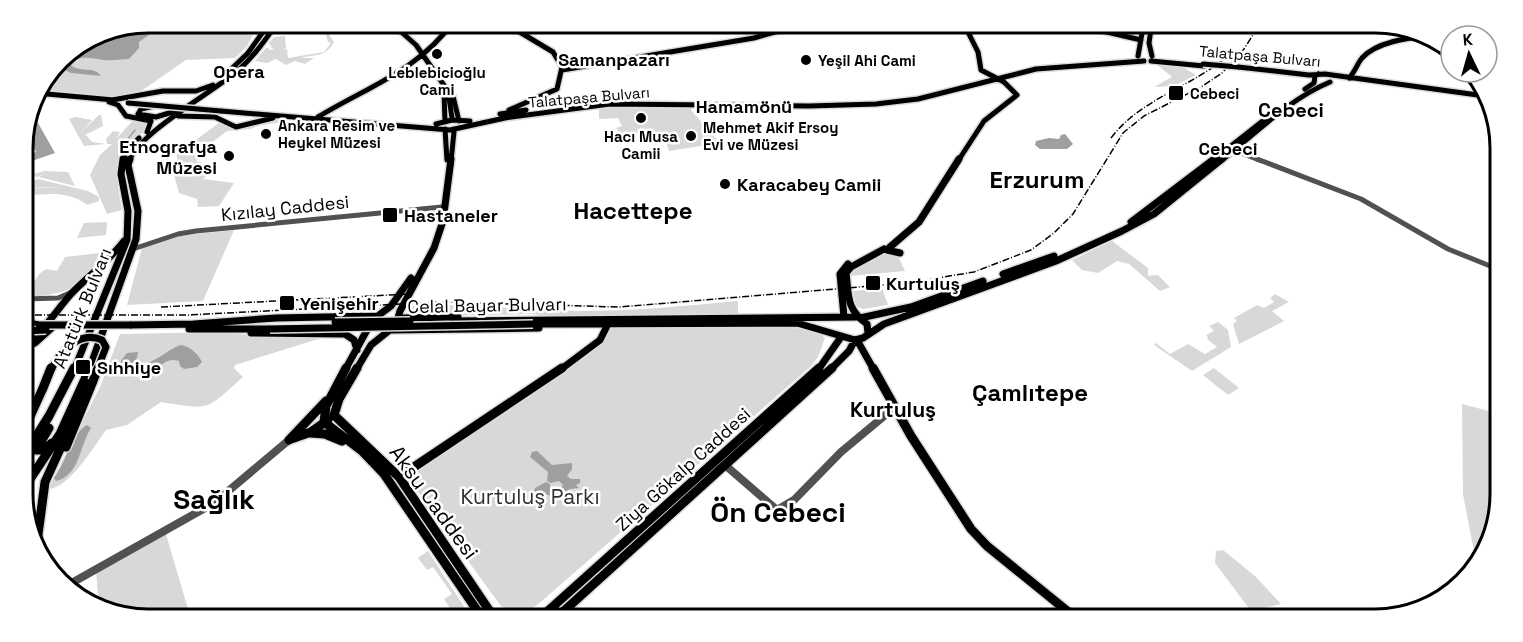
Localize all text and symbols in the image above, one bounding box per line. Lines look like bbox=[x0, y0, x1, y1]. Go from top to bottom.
north arrow bbox=[1439, 24, 1499, 84]
text: K bbox=[1462, 29, 1474, 50]
street label: Talatpaşa Bulvarı bbox=[1198, 41, 1322, 71]
marker: Leblebicioğlu Cami bbox=[430, 47, 444, 61]
district label: Samanpazarı bbox=[558, 48, 670, 71]
place label: Yeşil Ahi Cami bbox=[818, 51, 916, 70]
marker: Yeşil Ahi Cami bbox=[799, 53, 813, 67]
district label: Opera bbox=[213, 60, 265, 83]
place label: Leblebicioğlu Cami bbox=[388, 63, 486, 99]
street label: Talatpaşa Bulvarı bbox=[527, 82, 651, 112]
marker: Cebeci bbox=[1167, 84, 1185, 102]
place label: Cebeci bbox=[1190, 84, 1239, 103]
district label: Hamamönü bbox=[696, 95, 792, 118]
district label: Cebeci bbox=[1258, 97, 1324, 123]
marker: Hacı Musa Camii bbox=[634, 111, 648, 125]
place label: Ankara Resim ve Heykel Müzesi bbox=[278, 116, 396, 152]
place label: Mehmet Akif Ersoy Evi ve Müzesi bbox=[703, 118, 838, 154]
marker: Ankara Resim ve Heykel Müzesi bbox=[259, 127, 273, 141]
place label: Hacı Musa Camii bbox=[604, 127, 678, 163]
marker: Mehmet Akif Ersoy Evi ve Müzesi bbox=[684, 129, 698, 143]
place label: Etnografya Müzesi bbox=[119, 135, 218, 179]
district label: Cebeci bbox=[1198, 137, 1258, 160]
marker: Etnografya Müzesi bbox=[222, 149, 236, 163]
district label: Erzurum bbox=[990, 164, 1084, 195]
place label: Karacabey Camii bbox=[737, 173, 881, 196]
marker: Karacabey Camii bbox=[718, 177, 732, 191]
street label: Kızılay Caddesi bbox=[220, 190, 350, 226]
district label: Hacettepe bbox=[573, 195, 693, 226]
place label: Hastaneler bbox=[404, 204, 498, 227]
marker: Hastaneler bbox=[381, 206, 399, 224]
street label: Atatürk Bulvarı bbox=[47, 244, 117, 372]
place label: Kurtuluş bbox=[886, 272, 960, 295]
marker: Kurtuluş bbox=[864, 274, 882, 292]
place label: Yenişehir bbox=[300, 292, 379, 315]
street label: Celal Bayar Bulvarı bbox=[407, 292, 567, 318]
marker: Yenişehir bbox=[278, 294, 296, 312]
place label: Sıhhiye bbox=[97, 356, 161, 379]
marker: Sıhhiye bbox=[74, 358, 92, 376]
district label: Çamlıtepe bbox=[972, 377, 1088, 408]
district label: Kurtuluş bbox=[850, 396, 936, 423]
street label: Ziya Gökalp Caddesi bbox=[611, 402, 755, 536]
street label: Aksu Caddesi bbox=[384, 440, 484, 564]
district label: Sağlık bbox=[173, 481, 255, 517]
park label: Kurtuluş Parkı bbox=[460, 483, 600, 510]
district label: Ön Cebeci bbox=[710, 494, 846, 530]

